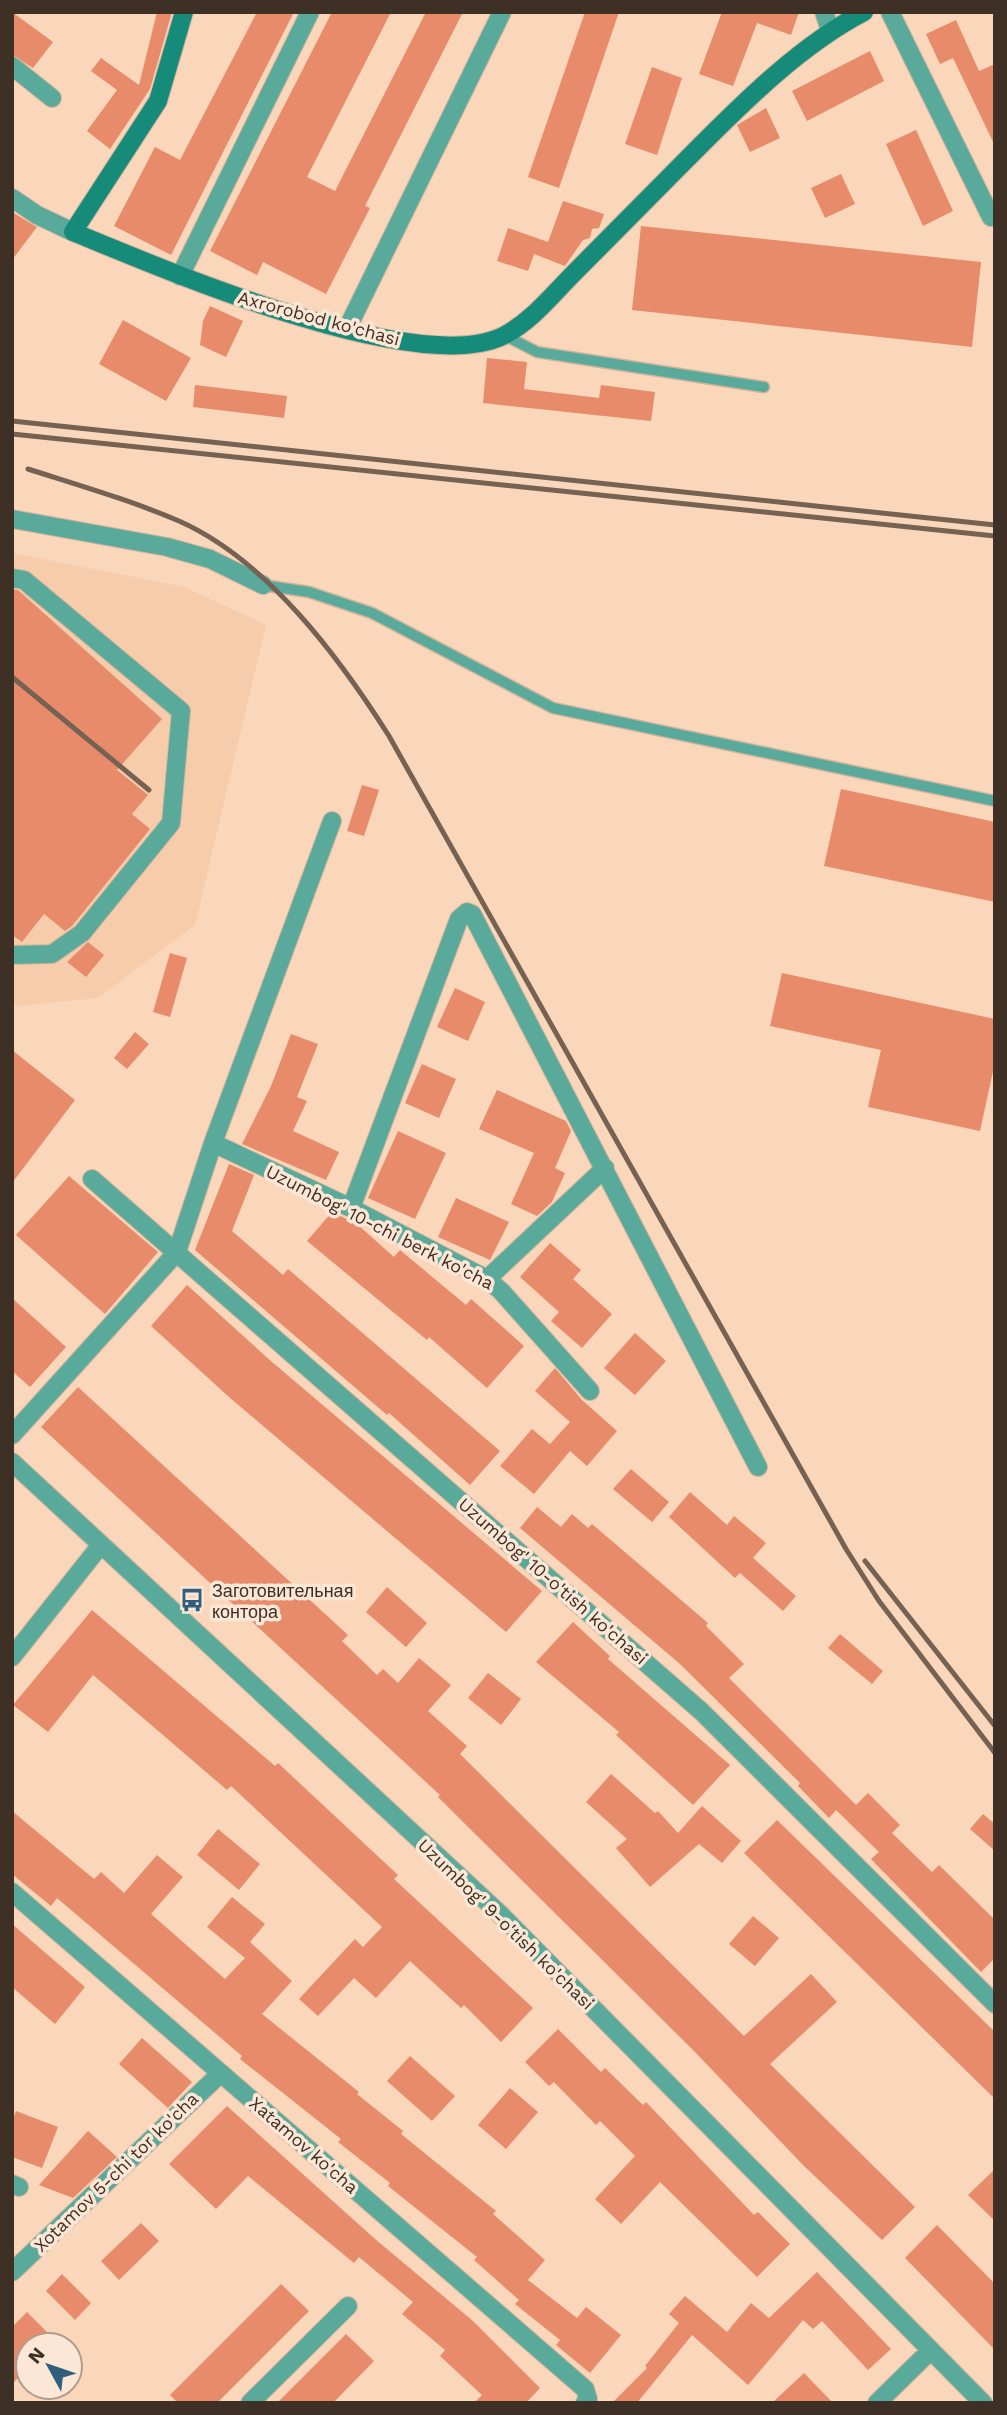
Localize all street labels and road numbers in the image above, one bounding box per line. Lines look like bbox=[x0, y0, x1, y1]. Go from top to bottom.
street label: Axrorobod ko'chasi bbox=[236, 286, 402, 350]
street label: Uzumbog' 10-chi berk ko'cha bbox=[263, 1160, 497, 1294]
street label: Uzumbog' 10-o'tish ko'chasi bbox=[454, 1493, 652, 1669]
street label: Uzumbog' 9-o'tish ko'chasi bbox=[414, 1834, 598, 2014]
street label: Xotamov 5-chi tor ko'cha bbox=[30, 2088, 202, 2256]
street label: Xatamov ko'cha bbox=[245, 2092, 363, 2198]

